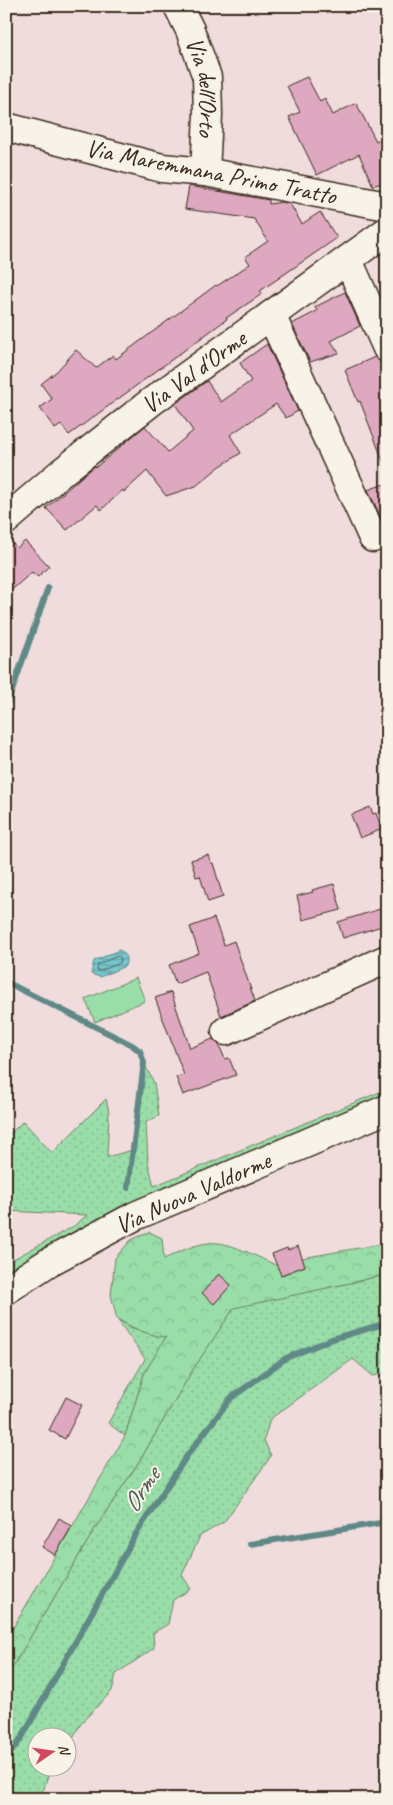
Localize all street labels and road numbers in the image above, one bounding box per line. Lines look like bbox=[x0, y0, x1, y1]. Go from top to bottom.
street label: Via dell'Orto bbox=[178, 33, 224, 139]
street label: Via Maremmana Primo Tratto bbox=[83, 132, 340, 212]
street label: Via Val d'Orme bbox=[135, 322, 254, 421]
street label: Via Nuova Valdorme bbox=[110, 1144, 277, 1242]

